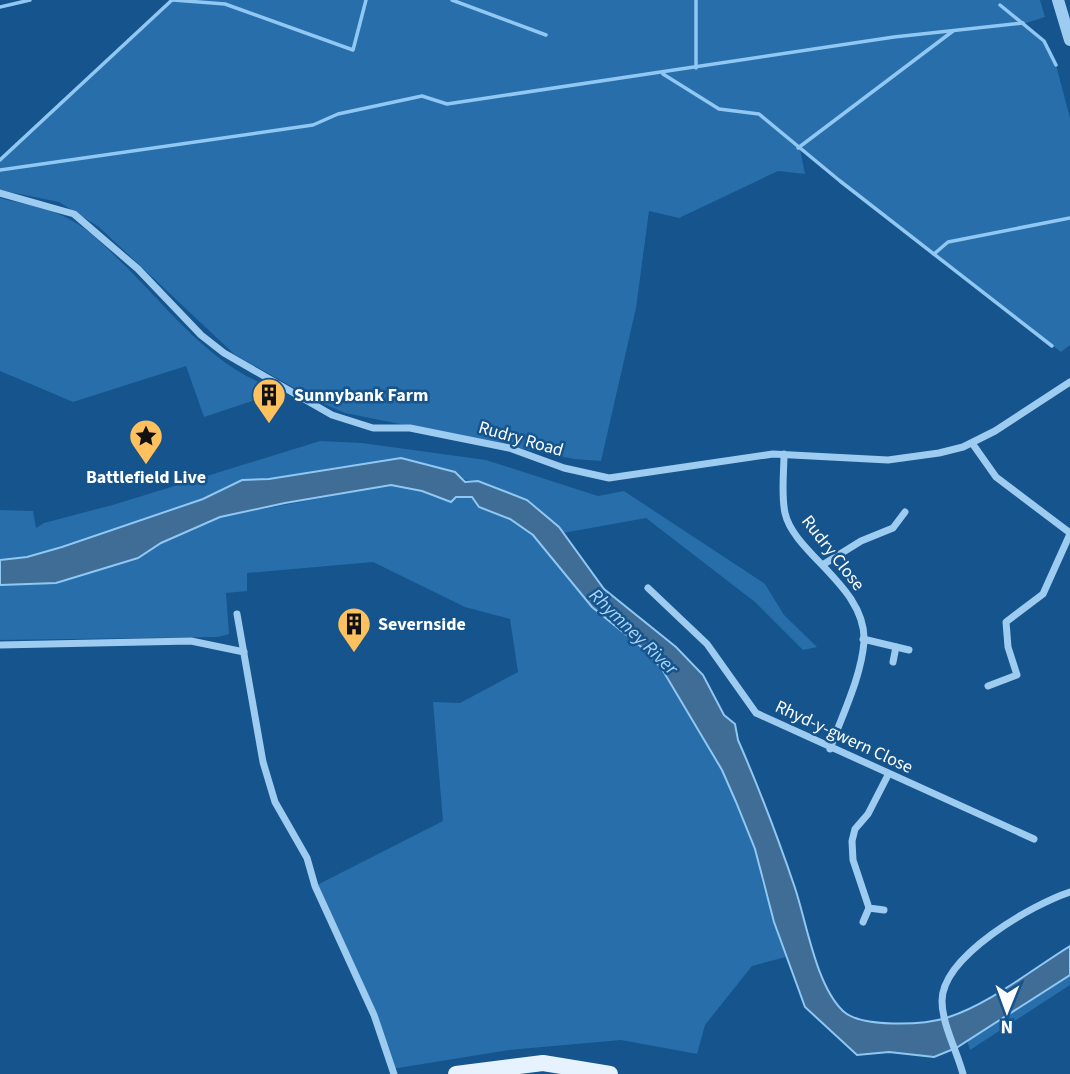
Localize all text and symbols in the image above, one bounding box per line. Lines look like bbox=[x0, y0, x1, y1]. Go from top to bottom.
building icon: Sunnybank Farm bbox=[250, 376, 288, 425]
place label: Sunnybank Farm bbox=[294, 383, 428, 408]
street label: Rudry Road bbox=[476, 415, 566, 463]
place icon: Battlefield Live bbox=[127, 417, 165, 466]
place label: Battlefield Live bbox=[86, 465, 206, 490]
street label: Rudry Close bbox=[796, 510, 871, 596]
water label: Rhymney River bbox=[582, 583, 685, 682]
building icon: Severnside bbox=[335, 605, 373, 654]
place label: Severnside bbox=[378, 612, 466, 637]
street label: Rhyd-y-gwern Close bbox=[771, 694, 917, 780]
north arrow bbox=[972, 976, 1042, 1046]
text: N bbox=[1000, 1013, 1013, 1040]

